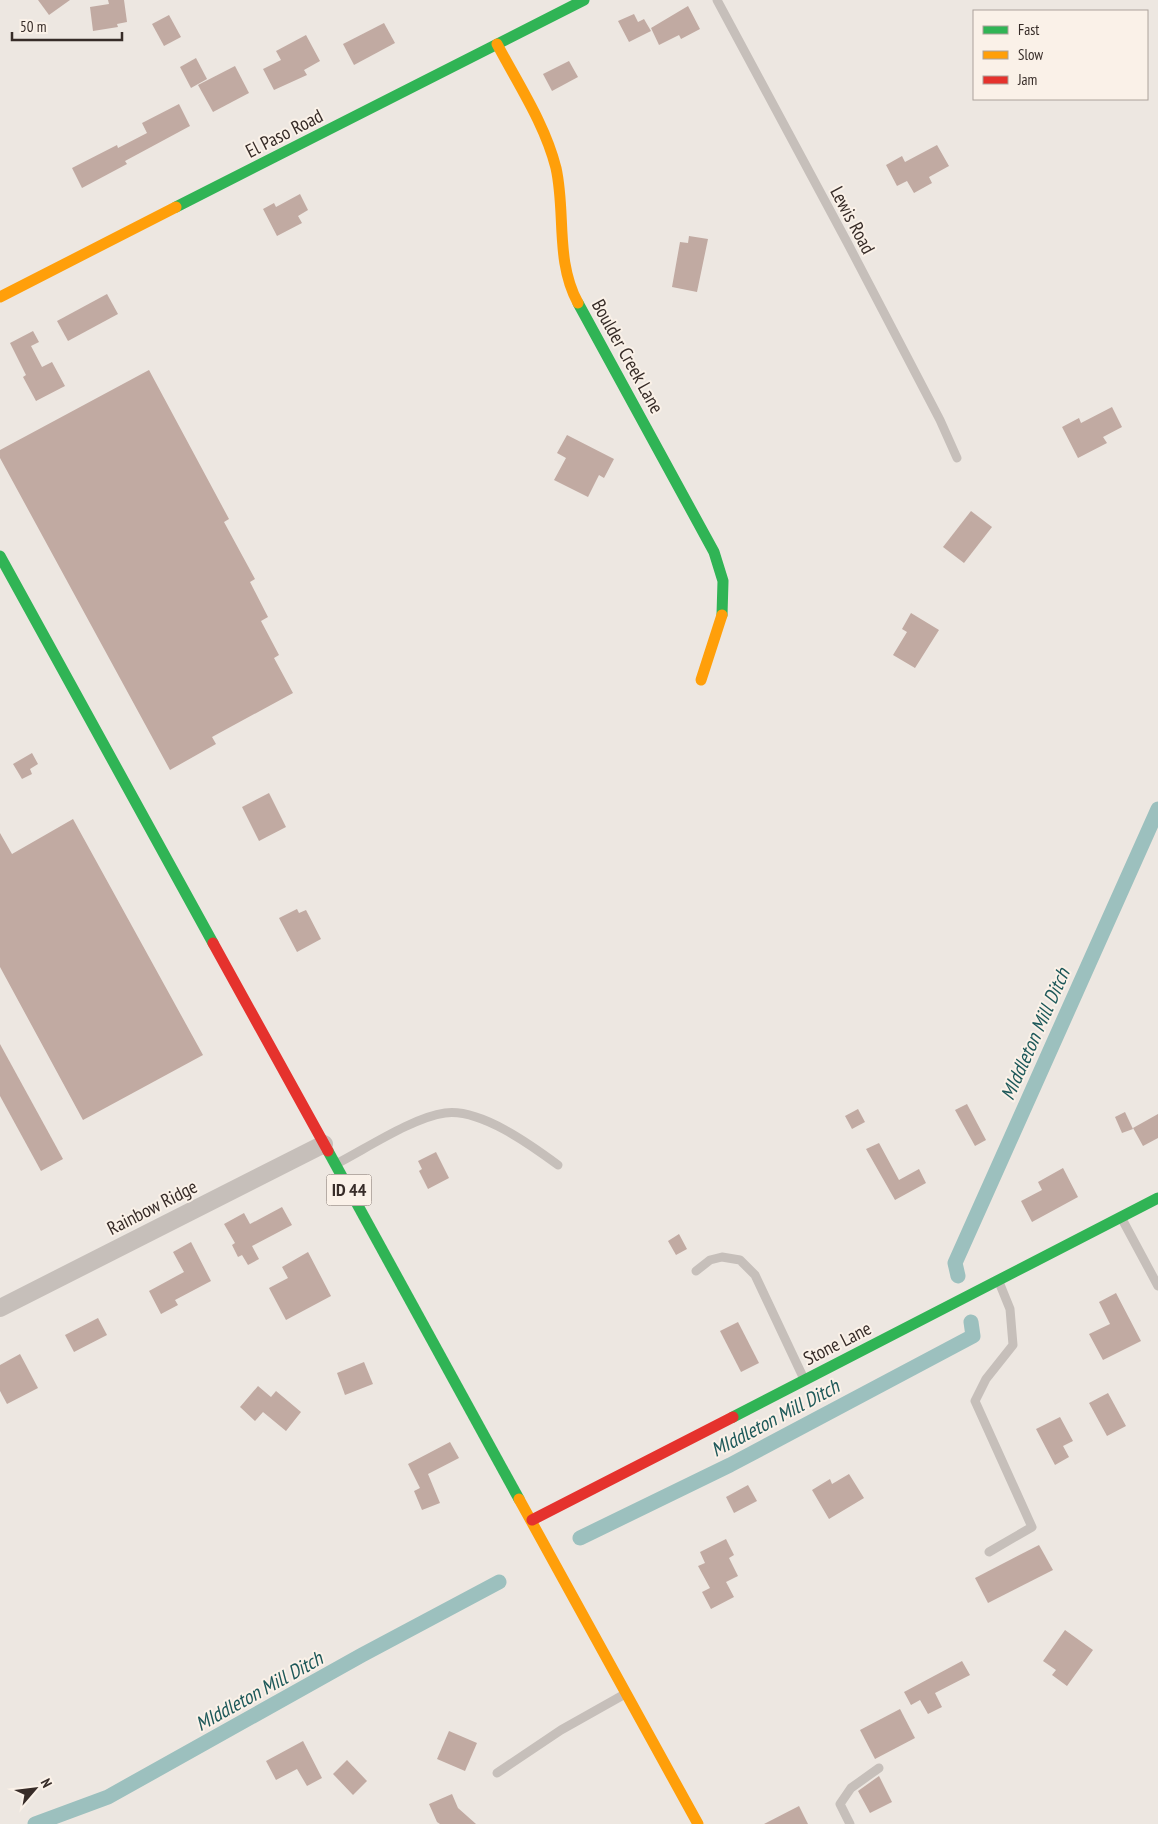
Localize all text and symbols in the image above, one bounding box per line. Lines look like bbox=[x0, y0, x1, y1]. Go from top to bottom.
scale bar bbox=[12, 10, 122, 42]
legend bbox=[973, 10, 1148, 100]
text: 50 m bbox=[20, 17, 46, 36]
text: Fast bbox=[1018, 20, 1039, 39]
text: Slow bbox=[1018, 45, 1043, 64]
text: Jam bbox=[1017, 70, 1037, 89]
street label: El Paso Road bbox=[241, 103, 327, 163]
street label: Lewis Road bbox=[825, 182, 881, 258]
street label: Boulder Creek Lane bbox=[587, 295, 669, 417]
water label: MIddleton Mill Ditch bbox=[994, 963, 1076, 1104]
street label: Rainbow Ridge bbox=[103, 1174, 201, 1240]
road number: ID 44 bbox=[326, 1174, 372, 1206]
street label: Stone Lane bbox=[799, 1316, 875, 1370]
water label: MIddleton Mill Ditch bbox=[706, 1373, 845, 1463]
water label: MIddleton Mill Ditch bbox=[191, 1645, 328, 1737]
north arrow bbox=[10, 1764, 60, 1814]
text: N bbox=[37, 1775, 56, 1790]

